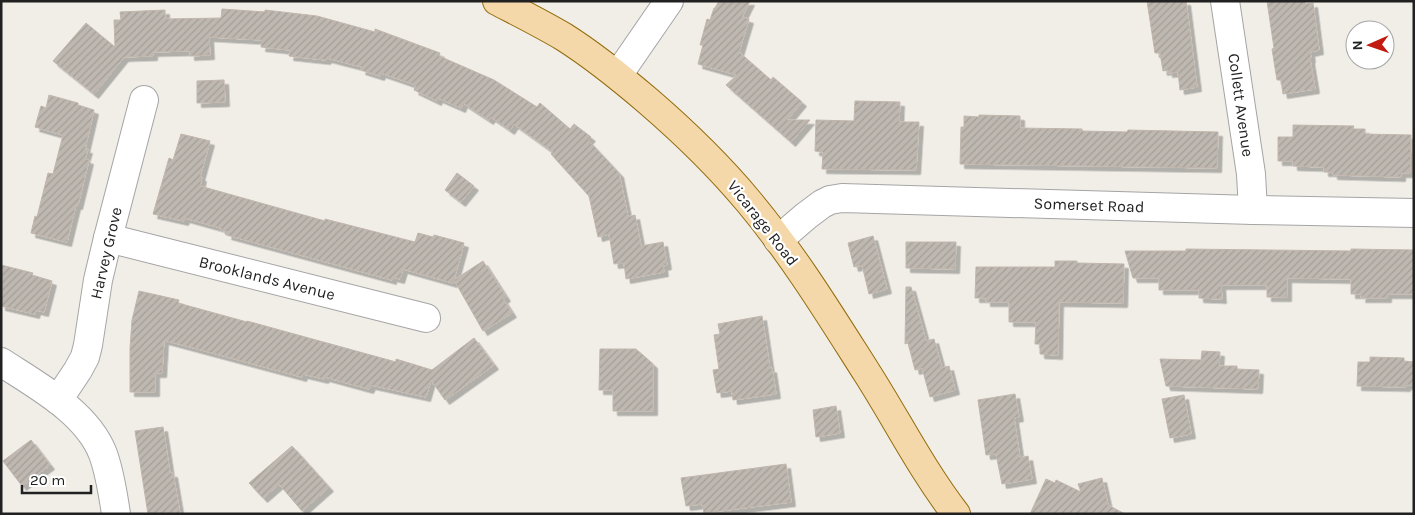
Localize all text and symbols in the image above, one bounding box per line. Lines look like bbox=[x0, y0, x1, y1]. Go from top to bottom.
north arrow bbox=[1345, 20, 1395, 70]
text: N bbox=[1349, 40, 1366, 51]
street label: Collett Avenue bbox=[1224, 52, 1258, 158]
street label: Vicarage Road bbox=[724, 176, 802, 270]
street label: Somerset Road bbox=[1033, 194, 1145, 216]
street label: Harvey Grove bbox=[86, 205, 126, 301]
street label: Brooklands Avenue bbox=[197, 252, 337, 304]
scale bar bbox=[22, 462, 91, 494]
text: 20 m bbox=[30, 471, 65, 489]

